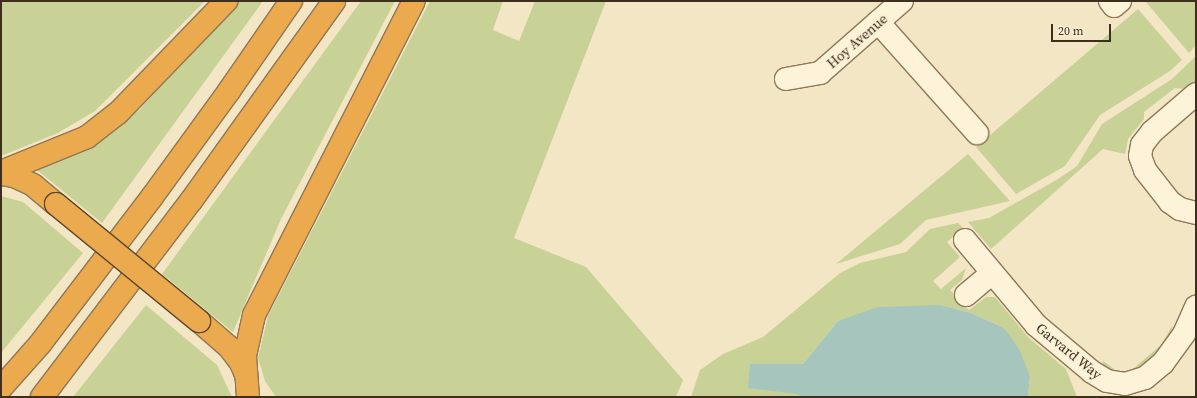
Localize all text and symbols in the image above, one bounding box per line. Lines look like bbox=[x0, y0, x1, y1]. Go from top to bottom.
street label: Hoy Avenue bbox=[823, 10, 891, 72]
scale bar bbox=[1053, 16, 1113, 42]
text: 20 m bbox=[1058, 23, 1084, 39]
street label: Garvard Way bbox=[1033, 319, 1105, 383]

